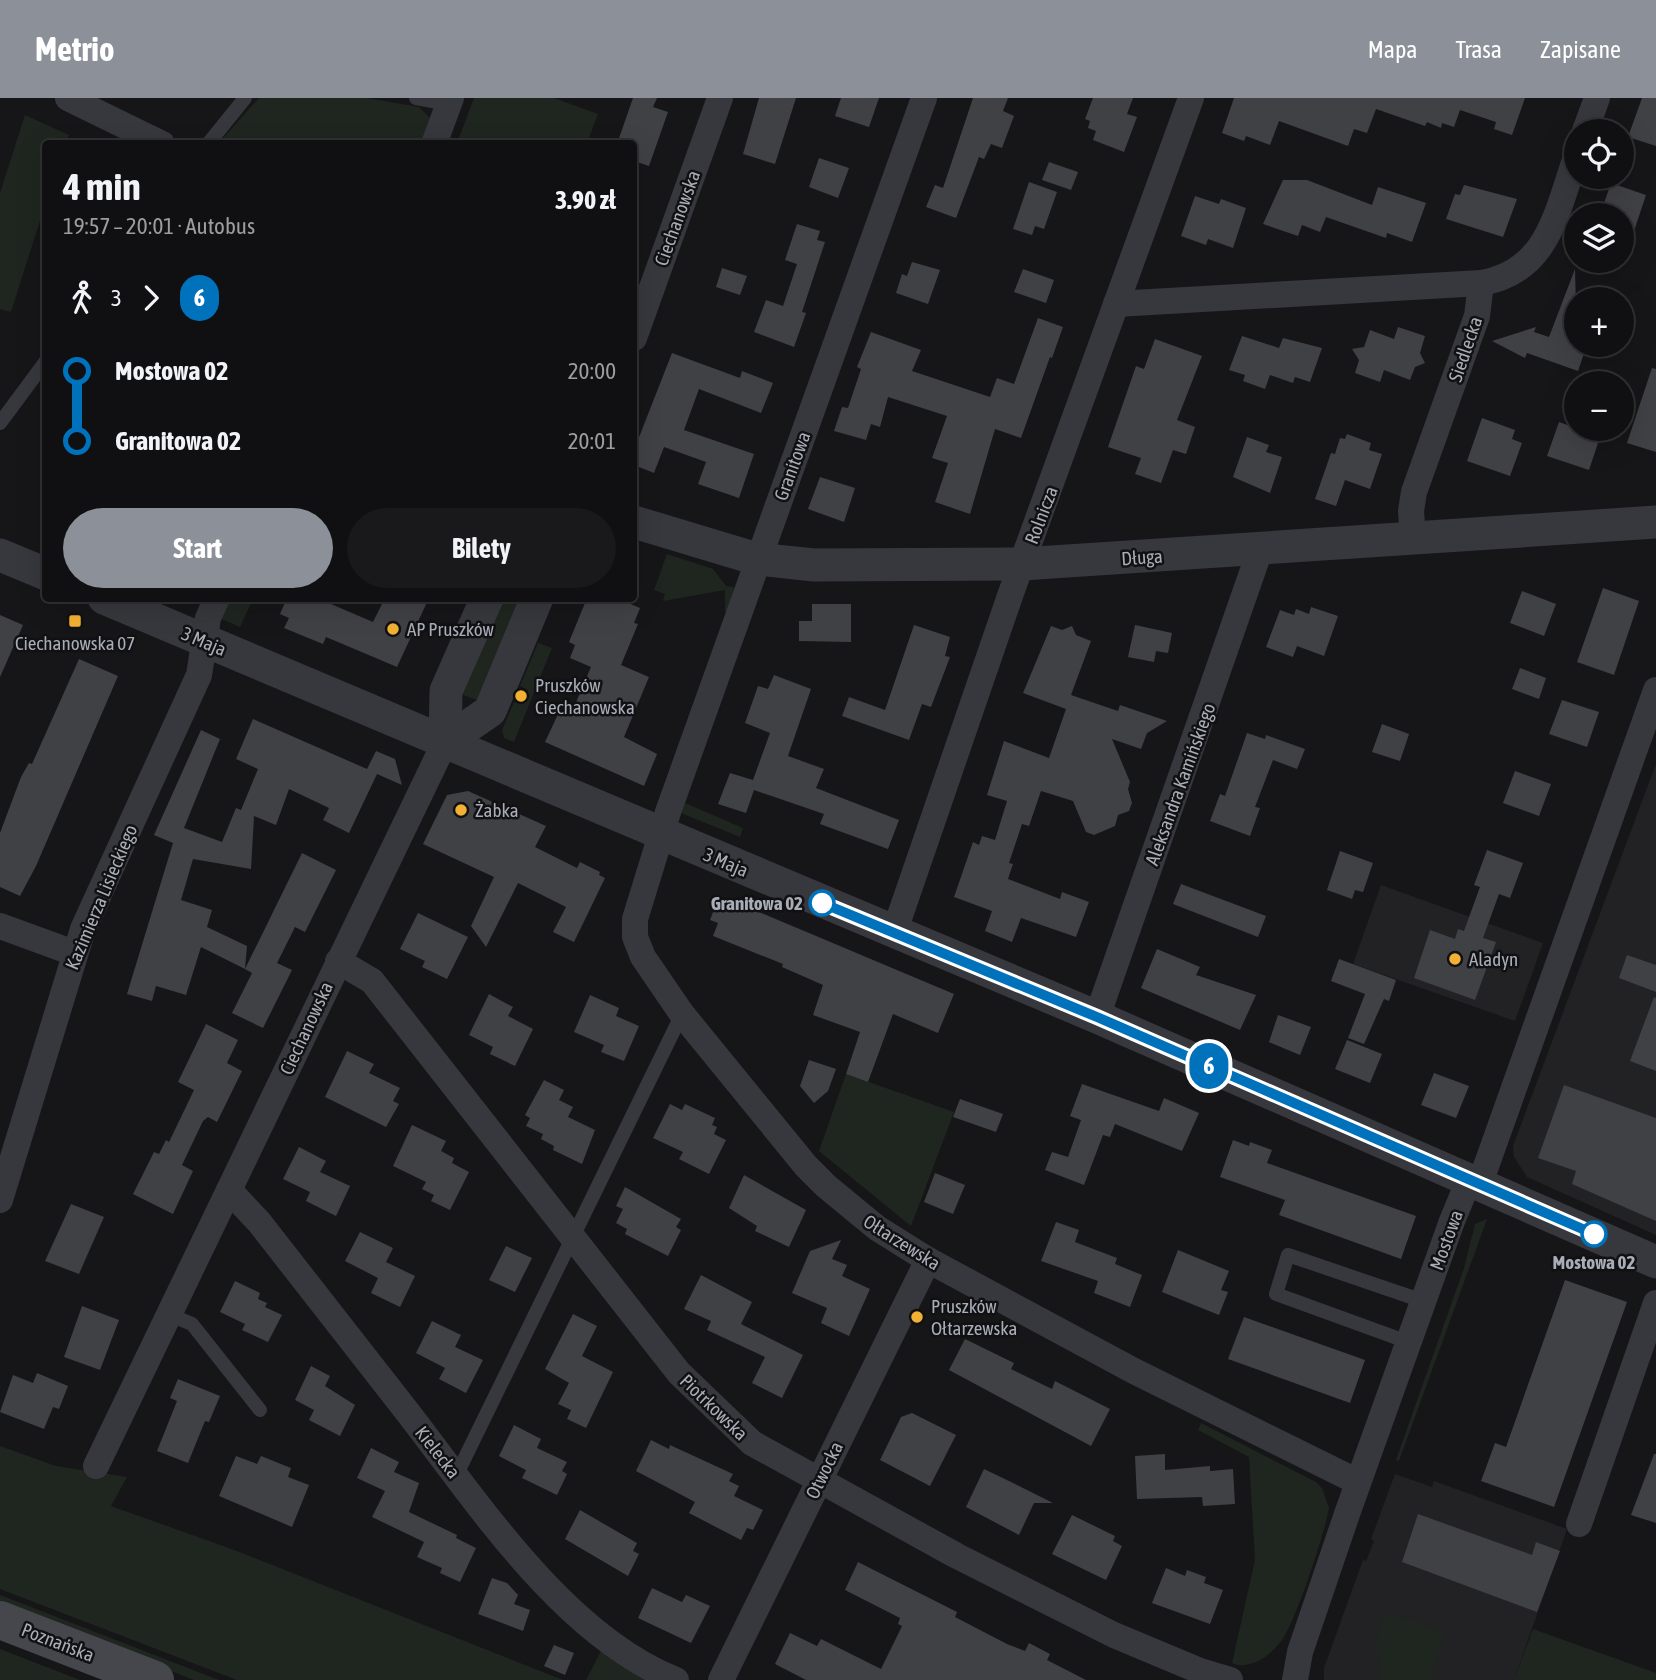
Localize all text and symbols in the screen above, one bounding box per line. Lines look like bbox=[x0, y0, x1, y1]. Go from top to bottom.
text: Metrio bbox=[35, 30, 114, 68]
text: Mapa bbox=[1368, 36, 1417, 63]
text: Trasa bbox=[1455, 36, 1502, 63]
text: Zapisane bbox=[1540, 36, 1621, 63]
map controls bbox=[1564, 119, 1634, 441]
button: locate bbox=[1564, 119, 1634, 189]
text: 4 min bbox=[63, 165, 141, 208]
street label: Ciechanowska bbox=[650, 167, 704, 269]
text: 3.90 zł bbox=[555, 185, 616, 215]
button: layers bbox=[1564, 203, 1634, 273]
text: 19:57 – 20:01 · Autobus bbox=[63, 213, 255, 239]
icon: walk bbox=[63, 279, 101, 317]
icon: forward bbox=[132, 279, 170, 317]
text: 6 bbox=[194, 284, 205, 311]
text: 3 bbox=[111, 285, 122, 311]
button: + bbox=[1564, 287, 1634, 357]
street label: Siedlecka bbox=[1444, 314, 1486, 384]
text: Mostowa 02 bbox=[115, 356, 228, 386]
text: 20:00 bbox=[568, 358, 616, 384]
button: − bbox=[1564, 371, 1634, 441]
text: Granitowa 02 bbox=[115, 426, 241, 456]
text: 20:01 bbox=[568, 428, 616, 454]
street label: Granitowa bbox=[769, 429, 815, 503]
street label: Rolnicza bbox=[1020, 483, 1062, 547]
button: Start bbox=[63, 508, 333, 588]
button: Bilety bbox=[347, 508, 616, 588]
street label: Długa bbox=[1121, 545, 1163, 569]
marker: Ciechanowska 07 bbox=[67, 613, 83, 629]
place label: AP Pruszków bbox=[407, 618, 495, 640]
marker: AP Pruszków bbox=[385, 621, 401, 637]
street label: 3 Maja bbox=[178, 622, 230, 660]
place label: Ciechanowska 07 bbox=[15, 632, 135, 654]
place label: Pruszków Ciechanowska bbox=[535, 674, 635, 718]
marker: Pruszków Ciechanowska bbox=[513, 688, 529, 704]
street label: Aleksandra Kamińskiego bbox=[1140, 700, 1220, 868]
place label: Żabka bbox=[475, 799, 519, 821]
marker: Żabka bbox=[453, 802, 469, 818]
street label: Kazimierza Lisieckiego bbox=[61, 821, 142, 973]
street label: 3 Maja bbox=[700, 843, 752, 881]
marker: Granitowa 02 bbox=[809, 890, 835, 916]
place label: Granitowa 02 bbox=[711, 892, 803, 914]
place label: Aladyn bbox=[1469, 948, 1518, 970]
marker: Aladyn bbox=[1447, 951, 1463, 967]
street label: Ciechanowska bbox=[275, 978, 337, 1078]
line badge: 6 bbox=[1186, 1043, 1232, 1089]
text: 6 bbox=[1203, 1052, 1215, 1079]
street label: Mostowa bbox=[1425, 1207, 1467, 1273]
street label: Ołtarzewska bbox=[860, 1210, 944, 1274]
marker: Mostowa 02 bbox=[1581, 1221, 1607, 1247]
place label: Mostowa 02 bbox=[1553, 1251, 1635, 1273]
place label: Pruszków Ołtarzewska bbox=[931, 1295, 1017, 1339]
marker: Pruszków Ołtarzewska bbox=[909, 1309, 925, 1325]
street label: Piotrkowska bbox=[676, 1369, 752, 1445]
street label: Kielecka bbox=[411, 1422, 465, 1482]
street label: Otwocka bbox=[801, 1438, 847, 1502]
street label: Poznańska bbox=[19, 1618, 97, 1666]

